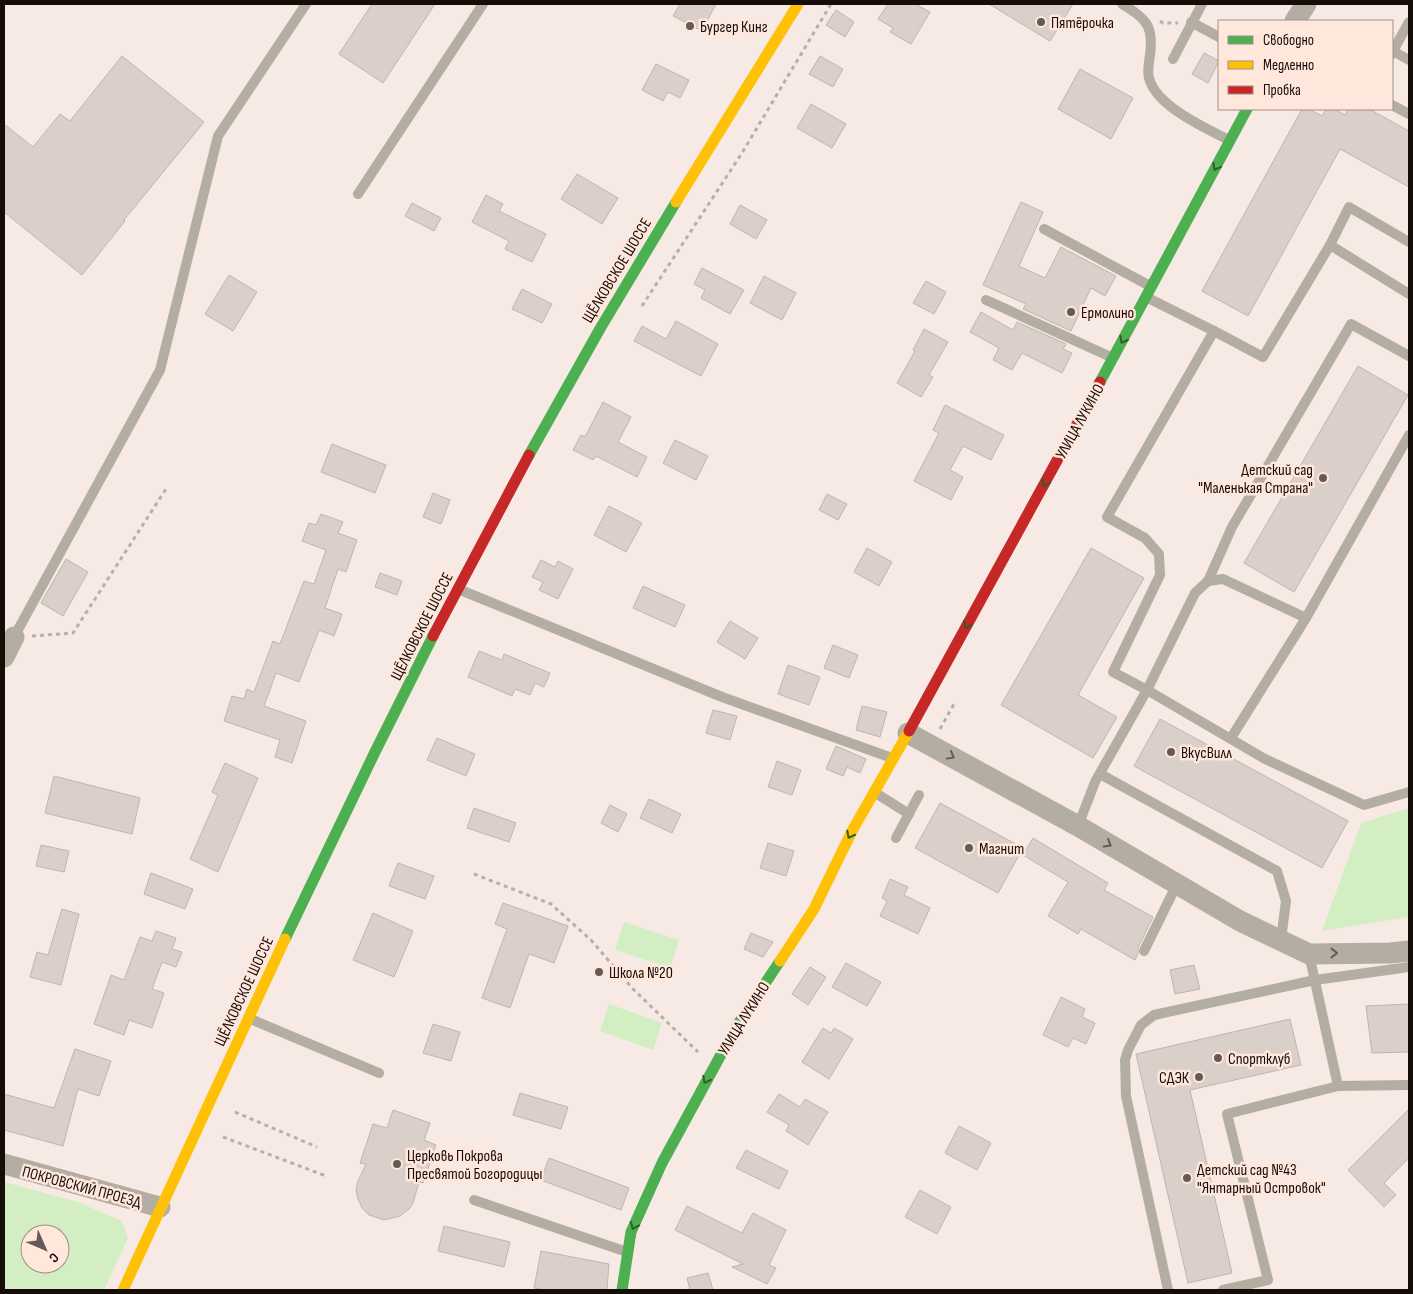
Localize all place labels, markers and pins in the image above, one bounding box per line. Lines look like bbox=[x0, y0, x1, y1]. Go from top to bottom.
place label: Пятёрочка bbox=[1051, 14, 1114, 33]
marker: Пятёрочка bbox=[1035, 16, 1047, 28]
place label: Бургер Кинг bbox=[700, 18, 768, 37]
marker: Бургер Кинг bbox=[684, 20, 696, 32]
place label: Ермолино bbox=[1081, 304, 1134, 323]
marker: Ермолино bbox=[1065, 306, 1077, 318]
place label: Детский сад "Маленькая Страна" bbox=[1198, 461, 1313, 498]
marker: Детский сад "Маленькая Страна" bbox=[1317, 472, 1329, 484]
place label: ВкусВилл bbox=[1181, 744, 1232, 763]
marker: ВкусВилл bbox=[1165, 746, 1177, 758]
place label: Магнит bbox=[979, 840, 1024, 859]
marker: Магнит bbox=[963, 842, 975, 854]
place label: Школа №20 bbox=[609, 964, 673, 983]
marker: Школа №20 bbox=[593, 966, 605, 978]
place label: Спортклуб bbox=[1228, 1050, 1291, 1069]
marker: Спортклуб bbox=[1212, 1052, 1224, 1064]
place label: СДЭК bbox=[1159, 1069, 1190, 1088]
marker: СДЭК bbox=[1193, 1071, 1205, 1083]
place label: Церковь Покрова Пресвятой Богородицы bbox=[407, 1147, 542, 1184]
marker: Церковь Покрова Пресвятой Богородицы bbox=[391, 1158, 403, 1170]
place label: Детский сад №43 "Янтарный Островок" bbox=[1197, 1161, 1326, 1198]
marker: Детский сад №43 "Янтарный Островок" bbox=[1181, 1172, 1193, 1184]

